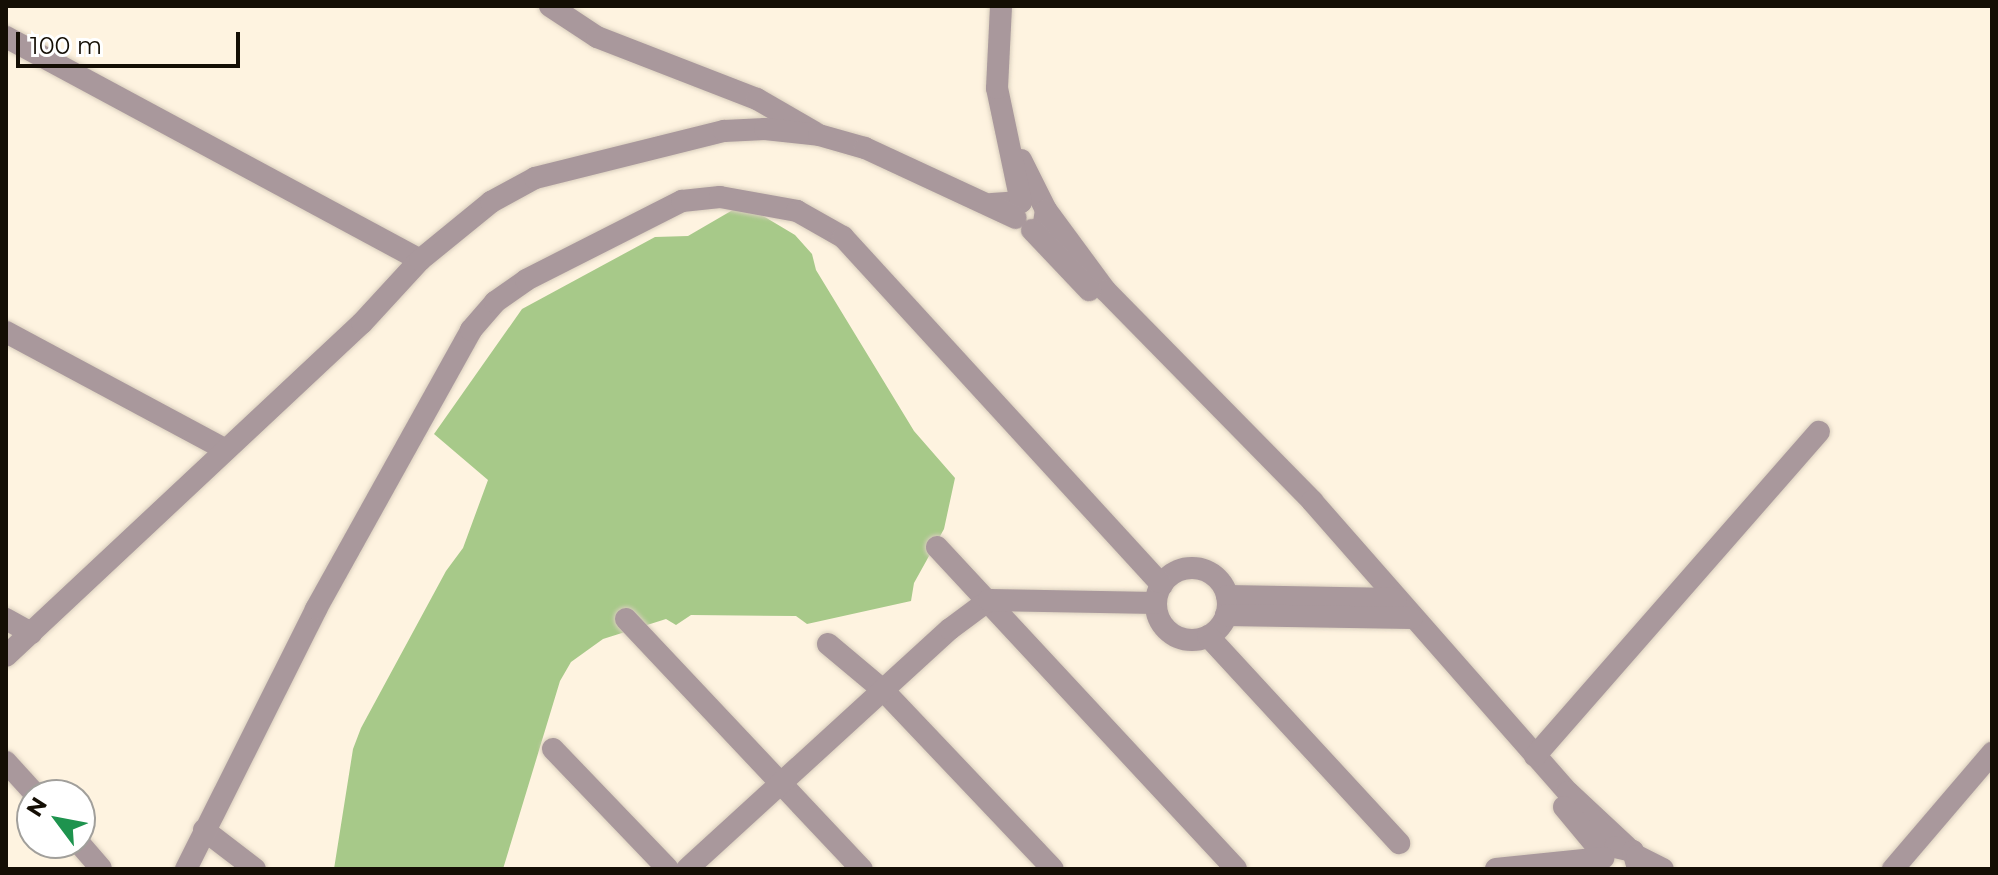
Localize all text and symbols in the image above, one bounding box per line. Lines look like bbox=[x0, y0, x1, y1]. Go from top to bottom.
scale bar bbox=[20, 16, 244, 66]
text: 100 m bbox=[30, 31, 102, 60]
north arrow bbox=[16, 779, 96, 859]
text: N bbox=[21, 792, 53, 822]

